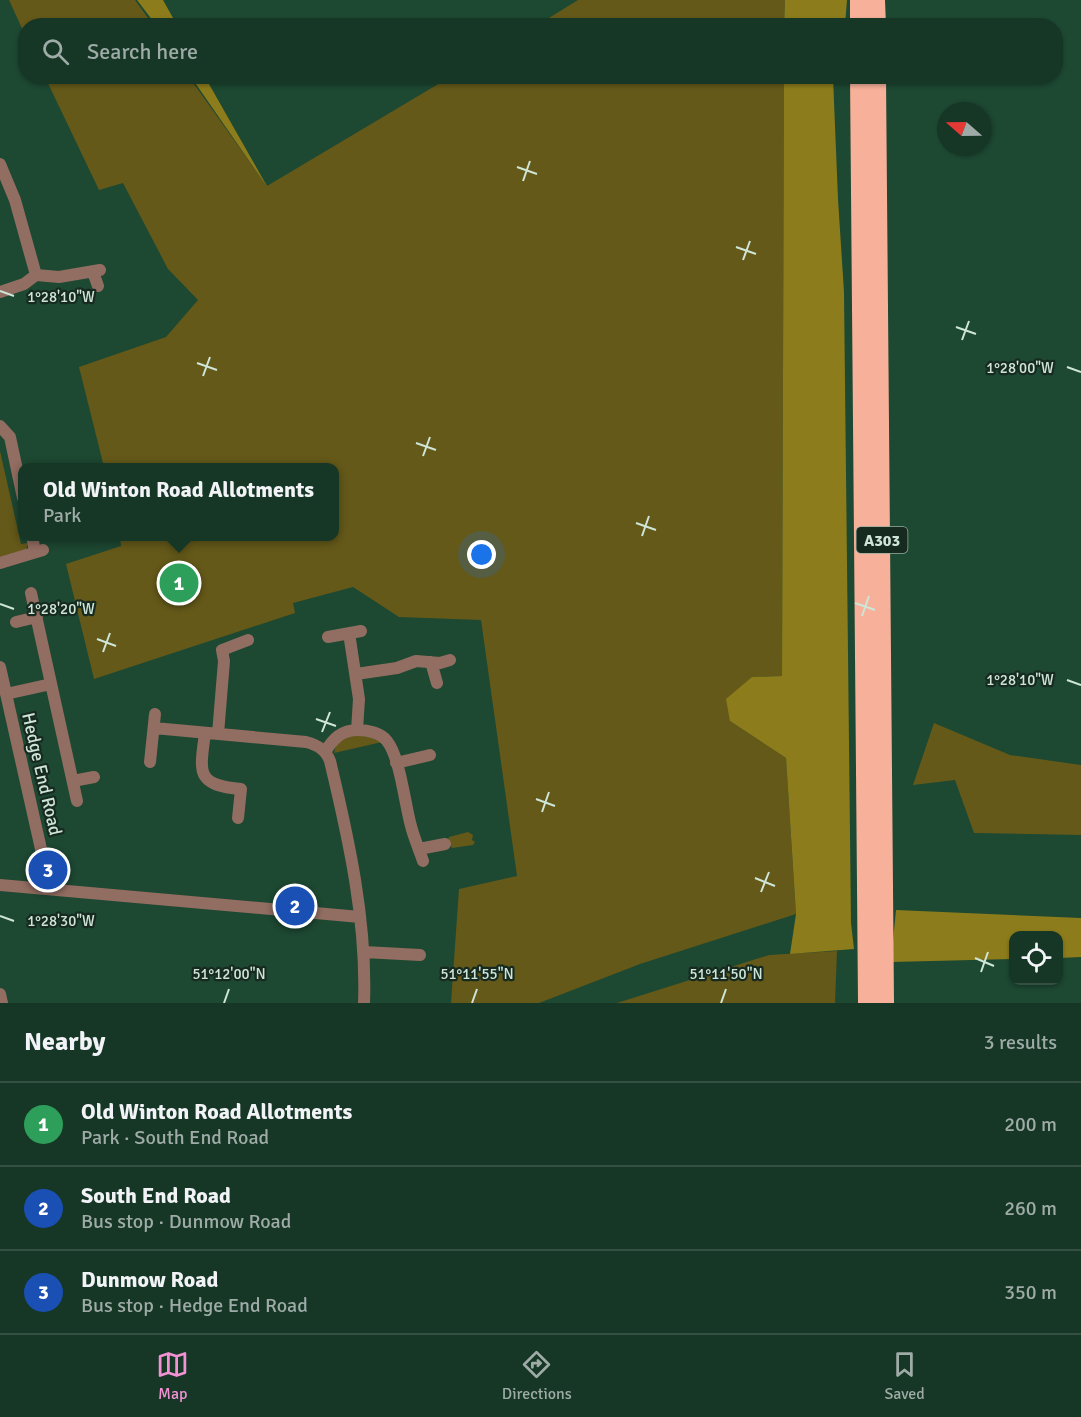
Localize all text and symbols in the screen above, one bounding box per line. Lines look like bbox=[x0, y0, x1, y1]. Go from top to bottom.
search box bbox=[18, 18, 1063, 84]
icon: search bbox=[39, 35, 72, 68]
text: Search here bbox=[87, 38, 198, 65]
north arrow bbox=[937, 102, 991, 156]
text: 1°28'10"W bbox=[27, 288, 95, 306]
text: 1°28'00"W bbox=[986, 359, 1054, 377]
popup bbox=[18, 463, 339, 541]
text: Old Winton Road Allotments bbox=[43, 476, 314, 503]
text: Park bbox=[43, 503, 81, 528]
road number: A303 bbox=[856, 527, 908, 553]
your location bbox=[467, 540, 496, 569]
pin: 1 bbox=[160, 560, 198, 606]
text: 1°28'20"W bbox=[27, 600, 95, 618]
text: 1°28'10"W bbox=[986, 671, 1054, 689]
street label: Hedge End Road bbox=[17, 711, 67, 837]
pin: 3 bbox=[28, 848, 68, 892]
pin: 2 bbox=[276, 884, 314, 928]
text: 1°28'30"W bbox=[27, 912, 95, 930]
map controls bbox=[1009, 931, 1063, 985]
button: locate bbox=[1009, 931, 1063, 985]
text: 51°12'00"N bbox=[192, 965, 266, 983]
text: 51°11'55"N bbox=[440, 965, 514, 983]
text: 51°11'50"N bbox=[689, 965, 763, 983]
text: Nearby bbox=[24, 1026, 105, 1058]
text: 3 results bbox=[984, 1030, 1057, 1055]
text: Old Winton Road Allotments bbox=[81, 1098, 352, 1125]
text: 1 bbox=[38, 1112, 49, 1137]
text: 200 m bbox=[1004, 1112, 1057, 1137]
text: Park · South End Road bbox=[81, 1125, 269, 1150]
text: South End Road bbox=[81, 1182, 231, 1209]
text: 2 bbox=[38, 1196, 49, 1221]
text: 260 m bbox=[1004, 1196, 1057, 1221]
text: Bus stop · Dunmow Road bbox=[81, 1209, 291, 1234]
text: Dunmow Road bbox=[81, 1266, 218, 1293]
text: 3 bbox=[38, 1280, 49, 1305]
text: 350 m bbox=[1004, 1280, 1057, 1305]
text: Bus stop · Hedge End Road bbox=[81, 1293, 308, 1318]
tab: Map bbox=[156, 1348, 189, 1404]
tab: Directions bbox=[502, 1348, 572, 1404]
tab: Saved bbox=[884, 1348, 925, 1404]

